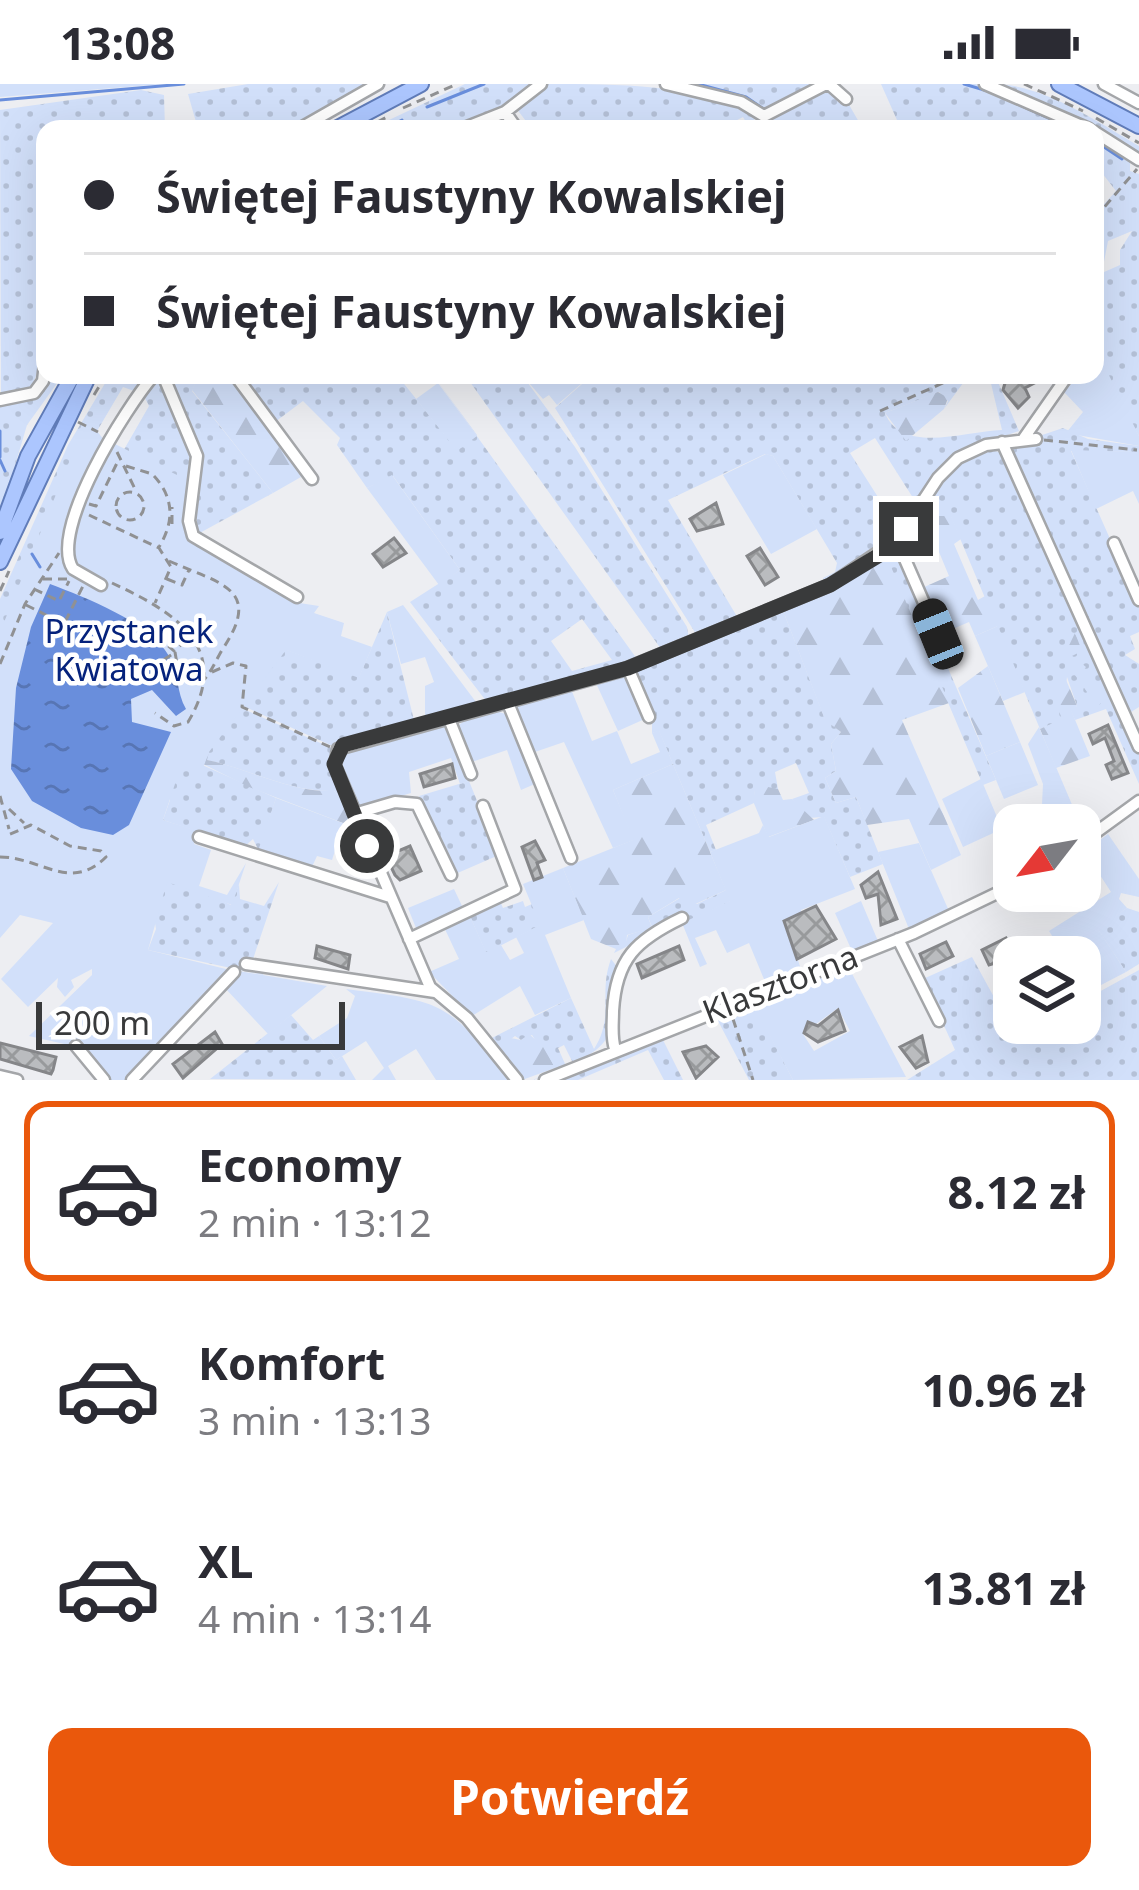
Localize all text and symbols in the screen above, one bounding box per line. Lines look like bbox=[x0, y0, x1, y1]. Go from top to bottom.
text: 13:08 bbox=[60, 12, 176, 73]
text: Świętej Faustyny Kowalskiej bbox=[156, 165, 786, 226]
text: Świętej Faustyny Kowalskiej bbox=[156, 280, 786, 341]
route end bbox=[879, 502, 933, 556]
car bbox=[908, 594, 968, 674]
park label: Przystanek Kwiatowa bbox=[45, 608, 214, 691]
north arrow bbox=[993, 804, 1101, 912]
map controls bbox=[993, 804, 1101, 1044]
route start bbox=[340, 819, 394, 873]
street label: Klasztorna bbox=[696, 933, 864, 1034]
button: layers bbox=[993, 936, 1101, 1044]
scale bar bbox=[36, 996, 345, 1049]
text: 200 m bbox=[54, 1000, 150, 1045]
text: Economy bbox=[198, 1134, 402, 1195]
icon: car bbox=[54, 1137, 162, 1245]
text: 8.12 zł bbox=[948, 1161, 1085, 1222]
text: 2 min · 13:12 bbox=[198, 1195, 432, 1248]
text: Komfort bbox=[198, 1332, 385, 1393]
icon: car bbox=[54, 1335, 162, 1443]
text: 10.96 zł bbox=[922, 1359, 1085, 1420]
text: 3 min · 13:13 bbox=[198, 1393, 432, 1446]
text: XL bbox=[198, 1530, 253, 1591]
icon: car bbox=[54, 1533, 162, 1641]
text: 13.81 zł bbox=[922, 1557, 1085, 1618]
text: 4 min · 13:14 bbox=[198, 1591, 432, 1644]
button: Potwierdź bbox=[48, 1728, 1091, 1866]

